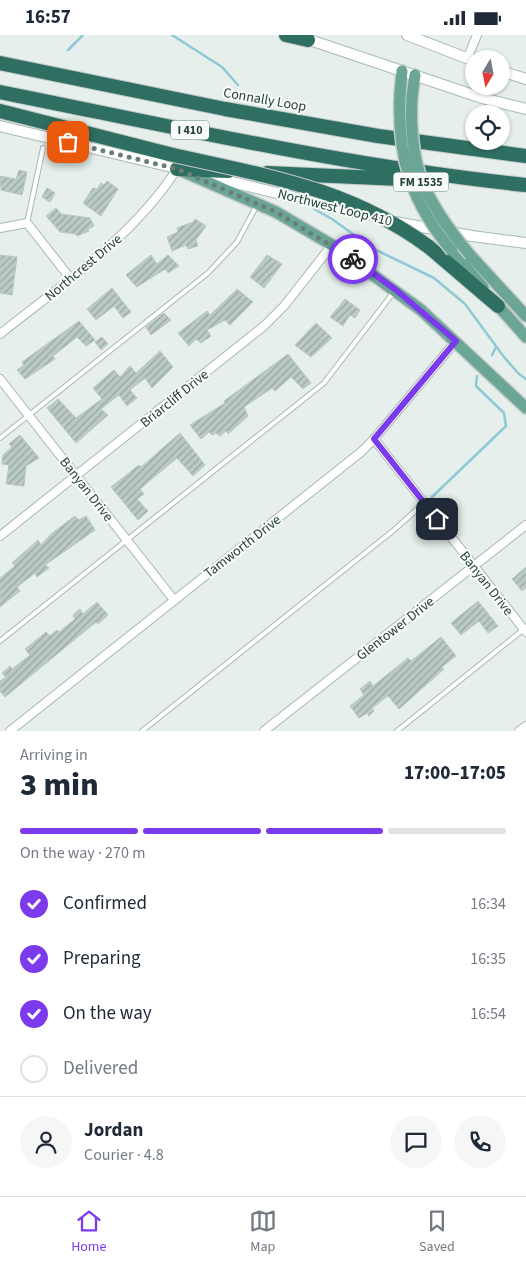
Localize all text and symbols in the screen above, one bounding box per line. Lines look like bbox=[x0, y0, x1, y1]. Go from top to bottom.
text: 16:57 bbox=[25, 4, 71, 31]
north arrow bbox=[465, 50, 510, 95]
map controls bbox=[465, 50, 510, 150]
street label: Connally Loop bbox=[222, 83, 308, 117]
button: locate bbox=[465, 105, 510, 150]
pin bbox=[47, 121, 89, 163]
road number: I 410 bbox=[171, 121, 209, 139]
icon: bag bbox=[54, 128, 82, 156]
road number: FM 1535 bbox=[394, 173, 448, 191]
street label: Northwest Loop 410 bbox=[275, 184, 394, 232]
street label: Northcrest Drive bbox=[41, 229, 127, 306]
courier bbox=[328, 234, 378, 284]
icon: bike bbox=[339, 245, 367, 273]
street label: Briarcliff Drive bbox=[136, 365, 213, 433]
street label: Banyan Drive bbox=[55, 453, 118, 526]
pin bbox=[416, 498, 458, 540]
icon: home bbox=[423, 505, 451, 533]
street label: Tamworth Drive bbox=[200, 510, 285, 583]
street label: Banyan Drive bbox=[455, 547, 518, 620]
street label: Glentower Drive bbox=[352, 592, 439, 666]
text: Arriving in bbox=[20, 744, 88, 766]
text: 17:00–17:05 bbox=[404, 760, 506, 787]
text: 3 min bbox=[20, 762, 99, 808]
text: On the way · 270 m bbox=[20, 842, 145, 864]
icon: check bbox=[20, 890, 48, 918]
text: Confirmed bbox=[63, 890, 147, 917]
text: 16:34 bbox=[470, 893, 506, 915]
icon: check bbox=[20, 945, 48, 973]
text: Preparing bbox=[63, 945, 141, 972]
text: 16:35 bbox=[470, 948, 506, 970]
icon: check bbox=[20, 1000, 48, 1028]
text: On the way bbox=[63, 1000, 152, 1027]
text: 16:54 bbox=[470, 1003, 506, 1025]
text: Delivered bbox=[63, 1055, 138, 1082]
button: person bbox=[20, 1116, 72, 1168]
button: chat bbox=[390, 1116, 442, 1168]
button: phone bbox=[454, 1116, 506, 1168]
text: Jordan bbox=[84, 1117, 143, 1144]
text: Courier · 4.8 bbox=[84, 1144, 164, 1166]
tab: Home bbox=[71, 1207, 106, 1257]
tab: Map bbox=[249, 1207, 277, 1257]
tab: Saved bbox=[419, 1207, 455, 1257]

